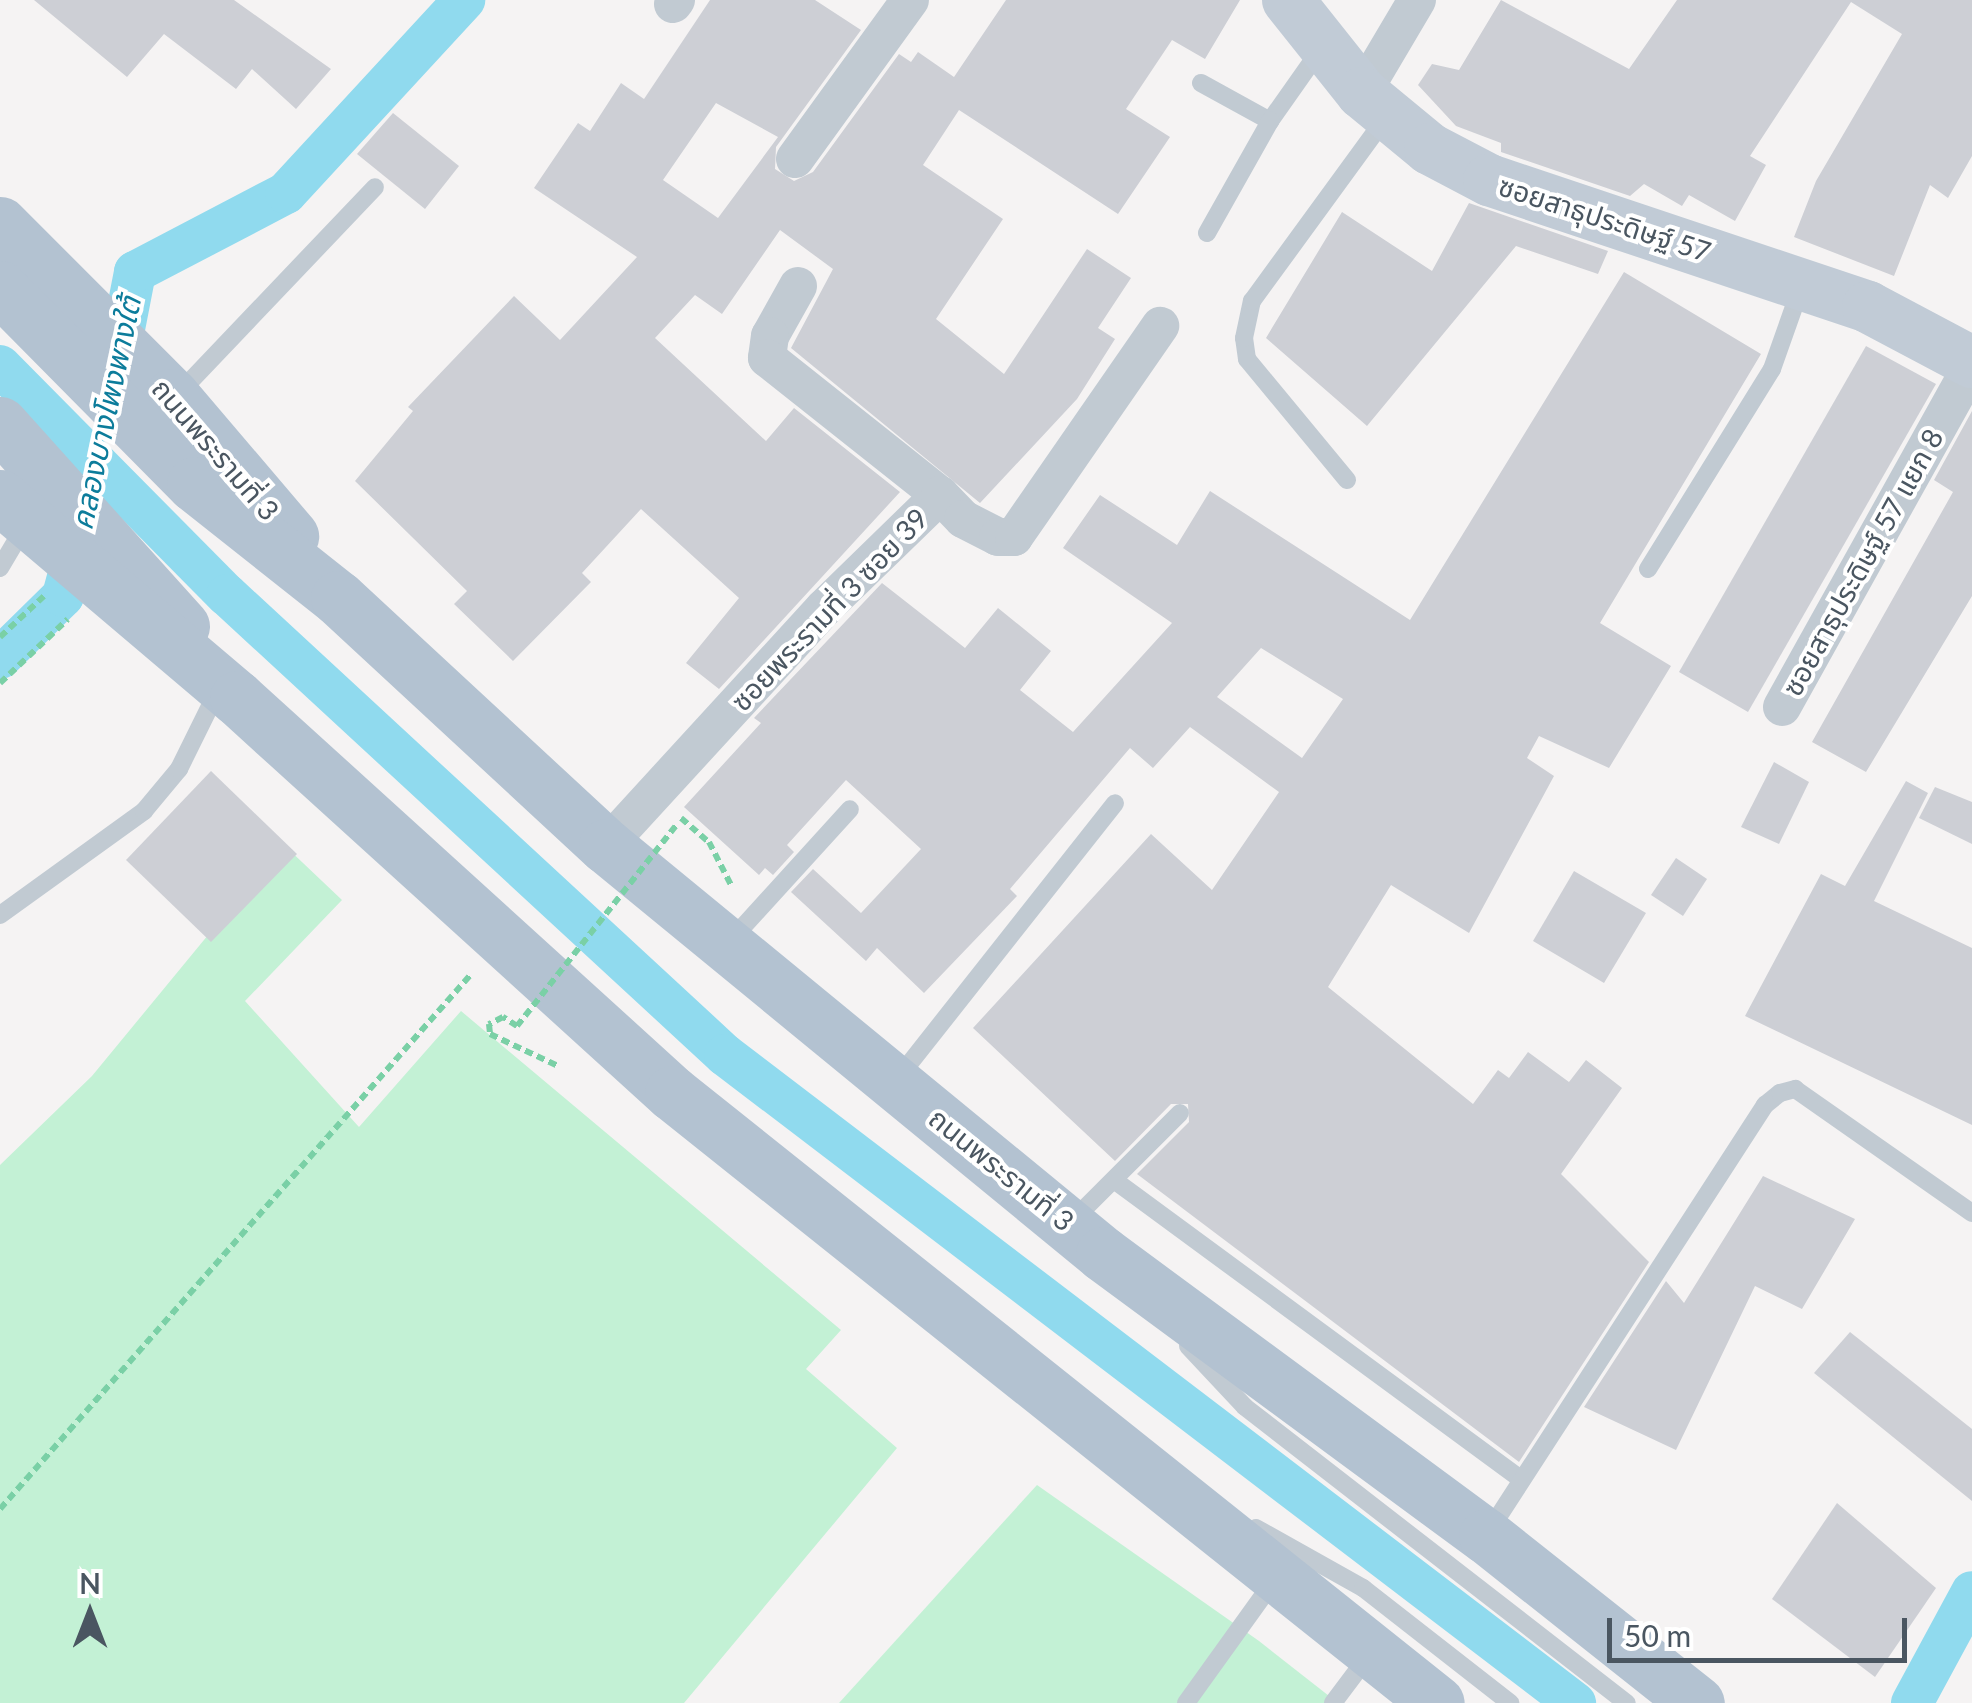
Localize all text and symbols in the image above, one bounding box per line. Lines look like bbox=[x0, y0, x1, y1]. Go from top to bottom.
street label: ซอยสาธุประดิษฐ์ 57 bbox=[1495, 168, 1715, 268]
water label: คลองบางโพงพางใต้ bbox=[63, 293, 147, 533]
street label: ถนนพระรามที่ 3 bbox=[145, 371, 287, 527]
street label: ซอยสาธุประดิษฐ์ 57 แยก 8 bbox=[1775, 423, 1949, 701]
street label: ซอยพระรามที่ 3 ซอย 39 bbox=[724, 501, 934, 717]
street label: ถนนพระรามที่ 3 bbox=[923, 1100, 1081, 1238]
north arrow bbox=[40, 1563, 140, 1663]
text: N bbox=[79, 1566, 101, 1600]
scale bar bbox=[1612, 1598, 1912, 1660]
text: 50 m bbox=[1624, 1617, 1691, 1653]

